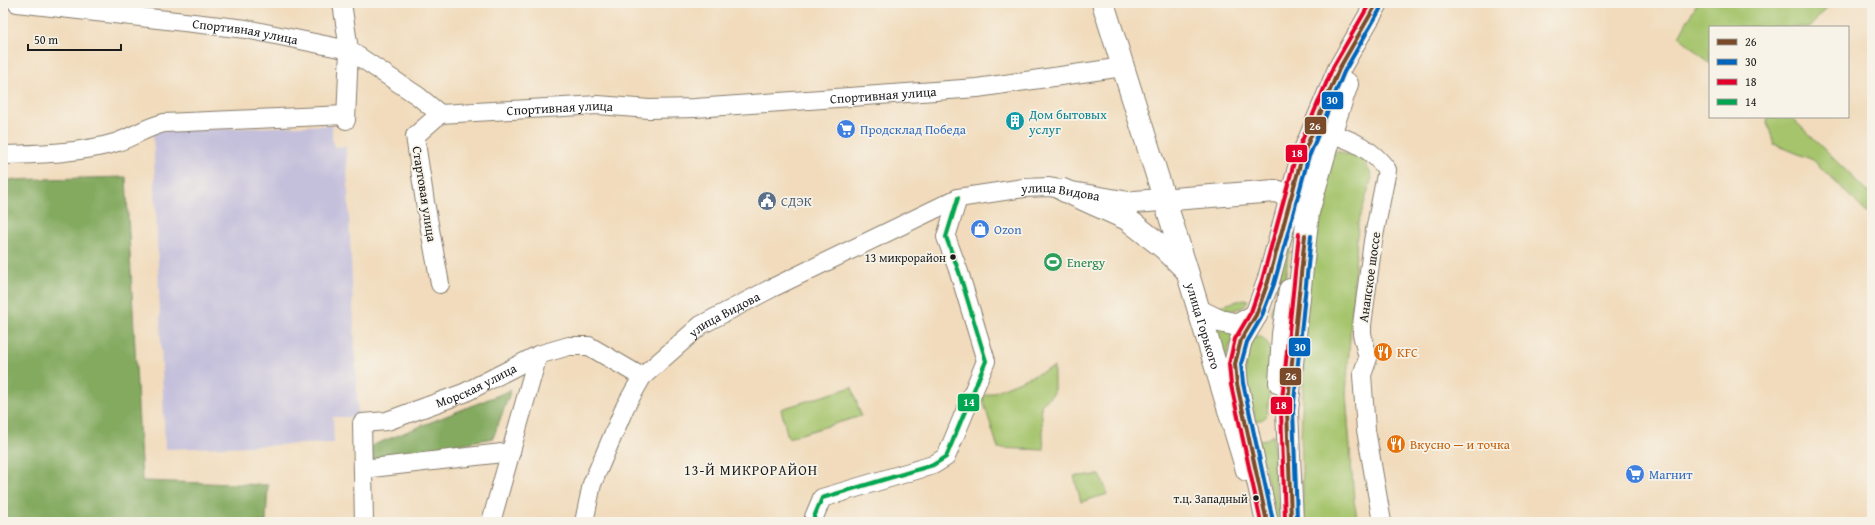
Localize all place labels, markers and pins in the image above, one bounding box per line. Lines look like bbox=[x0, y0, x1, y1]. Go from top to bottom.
place label: Дом бытовых услуг bbox=[1028, 105, 1107, 139]
building icon: Дом бытовых услуг bbox=[1004, 110, 1026, 132]
supermarket icon: Продсклад Победа bbox=[835, 118, 857, 140]
place label: Продсклад Победа bbox=[860, 120, 967, 139]
public building icon: СДЭК bbox=[756, 190, 778, 212]
place label: СДЭК bbox=[781, 192, 812, 211]
shop icon: Ozon bbox=[969, 218, 991, 240]
place label: Ozon bbox=[994, 220, 1022, 239]
place label: 13 микрорайон bbox=[865, 249, 946, 266]
sports icon: Energy bbox=[1042, 251, 1064, 273]
marker: 13 микрорайон bbox=[948, 252, 958, 262]
place label: Energy bbox=[1067, 253, 1106, 272]
restaurant icon: KFC bbox=[1372, 341, 1394, 363]
place label: KFC bbox=[1397, 343, 1418, 362]
restaurant icon: Вкусно — и точка bbox=[1385, 433, 1407, 455]
place label: Вкусно — и точка bbox=[1410, 435, 1511, 454]
supermarket icon: Магнит bbox=[1624, 463, 1646, 485]
place label: Магнит bbox=[1649, 465, 1693, 484]
place label: т.ц. Западный bbox=[1173, 490, 1248, 507]
marker: т.ц. Западный bbox=[1251, 493, 1261, 503]

